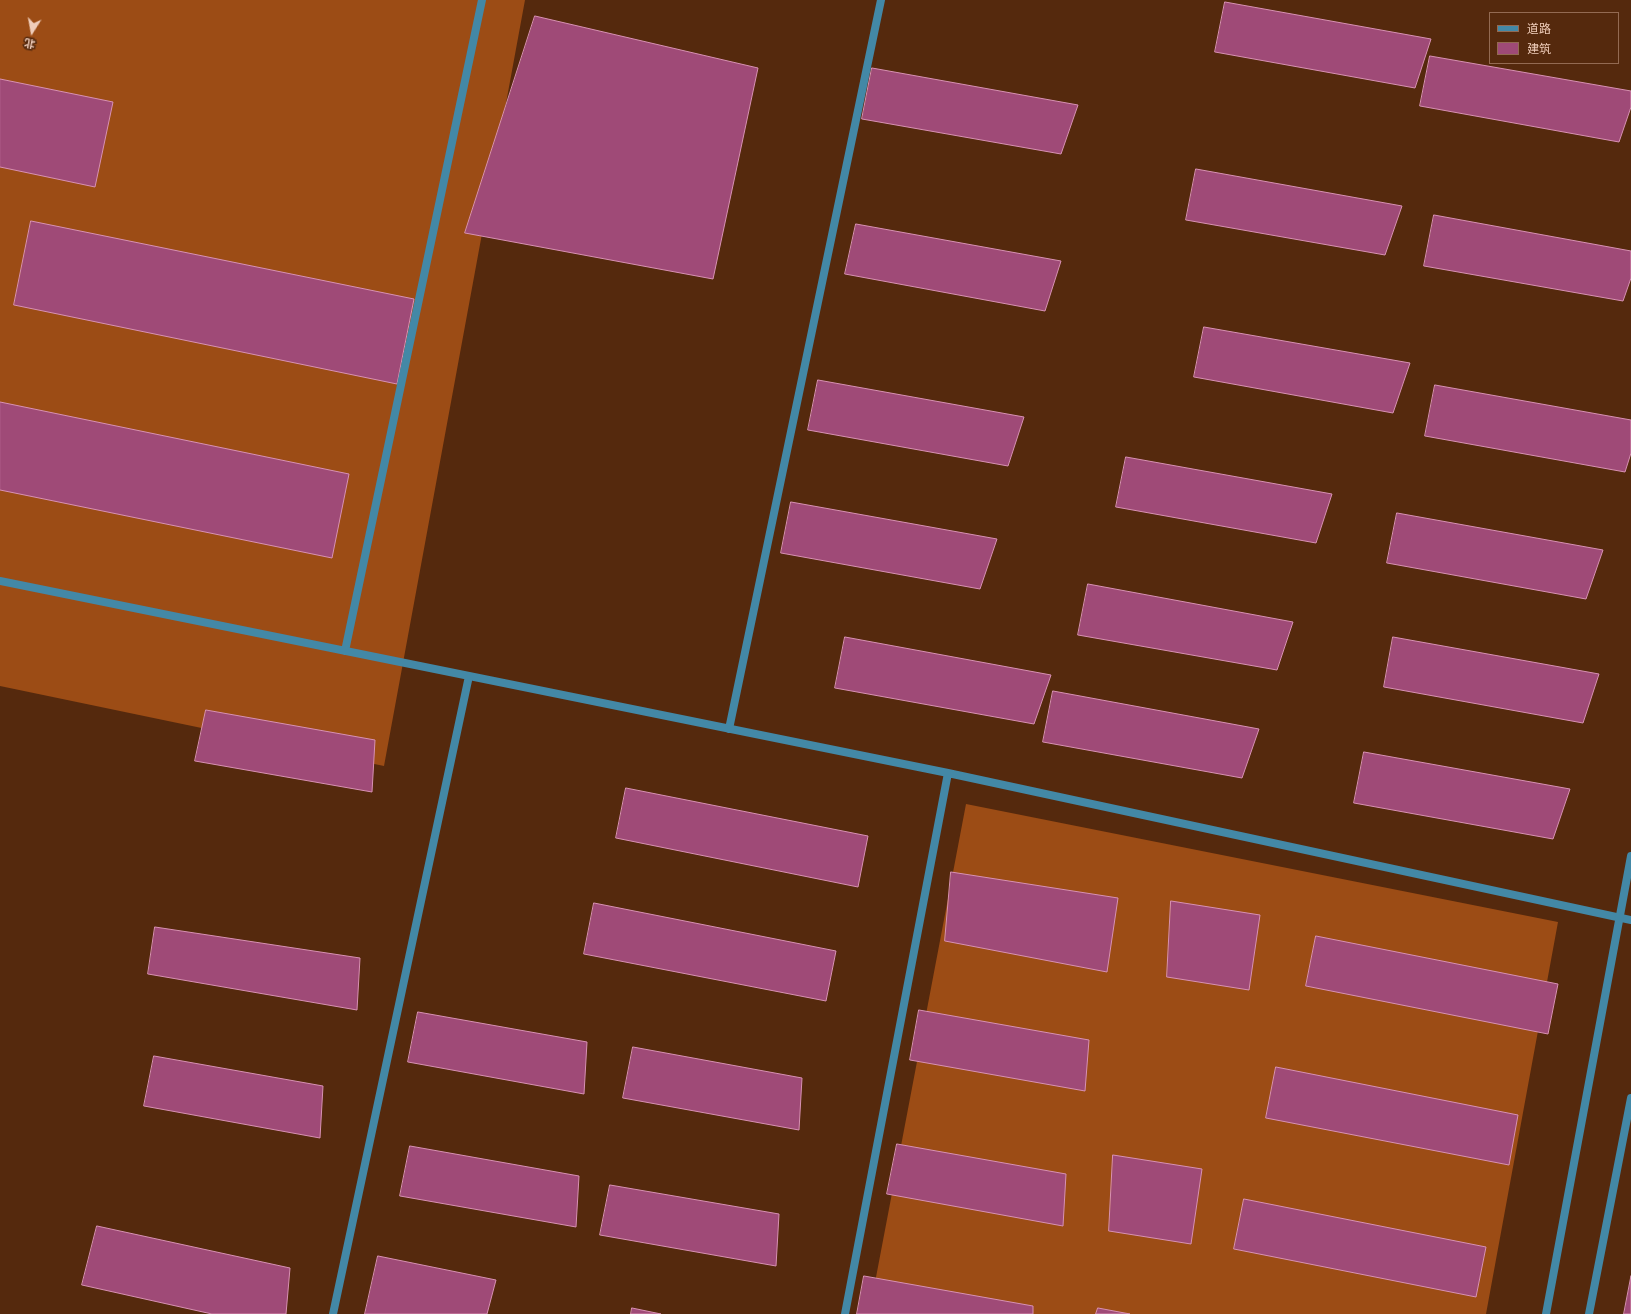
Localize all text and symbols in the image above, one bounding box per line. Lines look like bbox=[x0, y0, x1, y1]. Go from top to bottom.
north arrow bbox=[12, 12, 52, 52]
legend bbox=[1489, 12, 1619, 64]
text: 道路 bbox=[1527, 20, 1551, 37]
text: 北 bbox=[23, 36, 36, 53]
text: 建筑 bbox=[1527, 40, 1551, 57]

